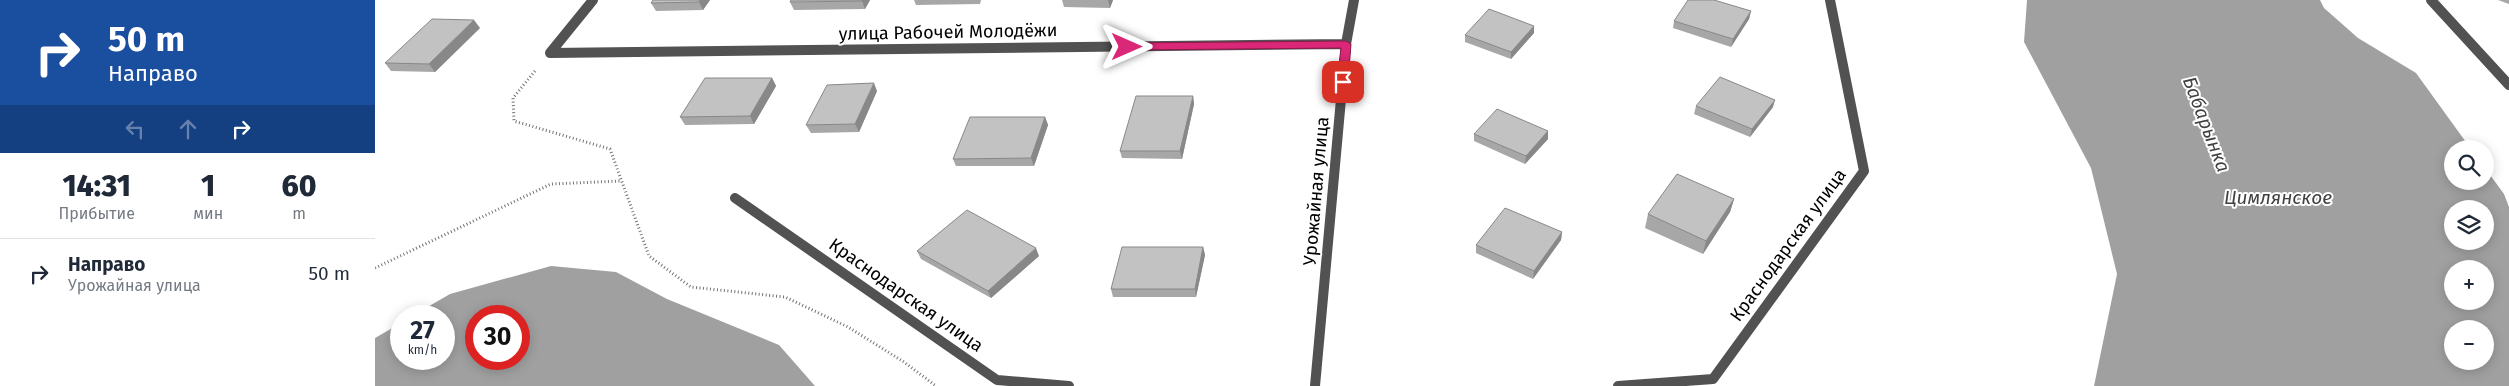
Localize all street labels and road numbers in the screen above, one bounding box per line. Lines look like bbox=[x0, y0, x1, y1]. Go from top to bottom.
street label: улица Рабочей Молодёжи bbox=[838, 19, 1058, 45]
street label: Урожайная улица bbox=[1299, 116, 1333, 266]
street label: Краснодарская улица bbox=[1725, 164, 1851, 326]
street label: Краснодарская улица bbox=[825, 233, 987, 357]

